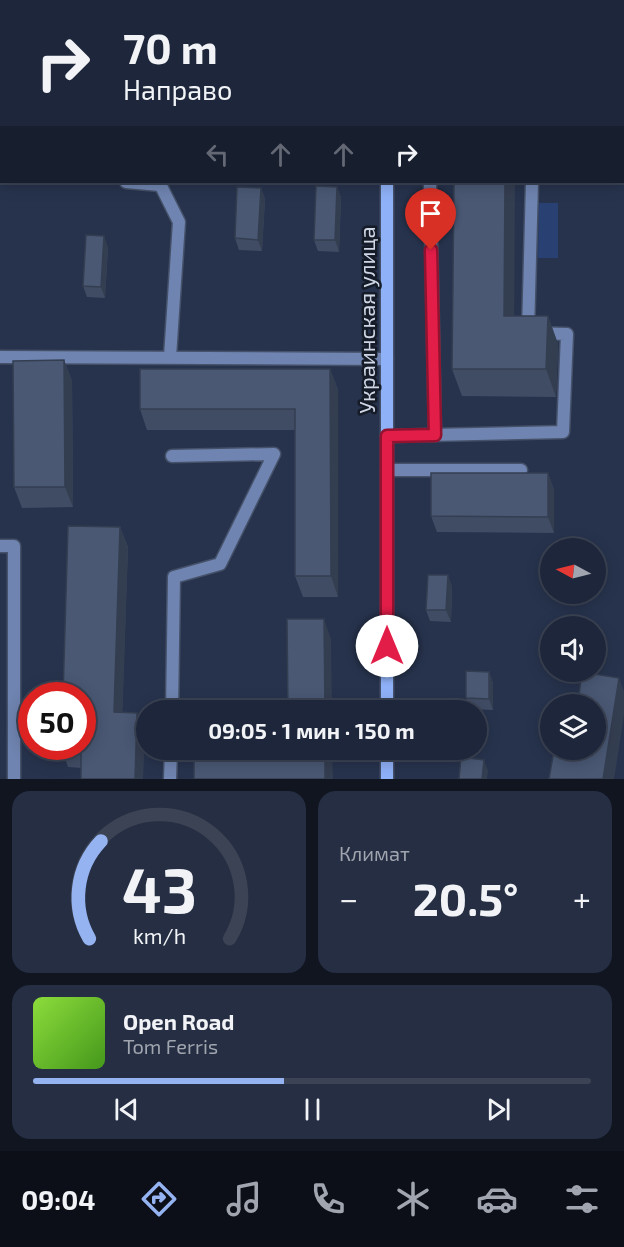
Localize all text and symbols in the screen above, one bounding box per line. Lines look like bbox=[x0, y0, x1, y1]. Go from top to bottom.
text: 70 m bbox=[123, 22, 218, 72]
icon: right bbox=[24, 24, 102, 102]
text: Направо bbox=[123, 73, 232, 105]
icon: left bbox=[201, 138, 234, 171]
icon: ahead bbox=[264, 138, 297, 171]
icon: ahead bbox=[327, 138, 360, 171]
icon: right bbox=[390, 138, 423, 171]
pin bbox=[405, 188, 456, 250]
icon: arrive bbox=[414, 197, 447, 230]
street label: Украинская улица bbox=[353, 226, 380, 414]
north arrow bbox=[540, 538, 606, 604]
map controls bbox=[540, 538, 606, 760]
position arrow bbox=[355, 614, 419, 678]
button: sound bbox=[540, 616, 606, 682]
speed limit sign: 50 bbox=[18, 682, 96, 760]
button: layers bbox=[540, 694, 606, 760]
text: 09:05 · 1 мин · 150 m bbox=[208, 717, 415, 743]
text: Климат bbox=[339, 841, 410, 865]
text: 43 bbox=[121, 851, 197, 926]
text: 20.5° bbox=[413, 871, 518, 925]
text: − bbox=[339, 878, 358, 918]
text: + bbox=[573, 878, 591, 918]
text: km/h bbox=[132, 923, 186, 948]
text: Open Road bbox=[123, 1008, 235, 1034]
text: Tom Ferris bbox=[123, 1034, 218, 1058]
icon: previous bbox=[110, 1093, 143, 1126]
icon: pause bbox=[296, 1093, 329, 1126]
icon: next bbox=[482, 1093, 515, 1126]
icon: directions bbox=[138, 1178, 180, 1220]
icon: music bbox=[223, 1178, 265, 1220]
icon: phone bbox=[307, 1178, 349, 1220]
icon: climate bbox=[392, 1178, 434, 1220]
icon: car bbox=[476, 1178, 518, 1220]
icon: filters bbox=[561, 1178, 603, 1220]
text: 09:04 bbox=[21, 1183, 95, 1215]

